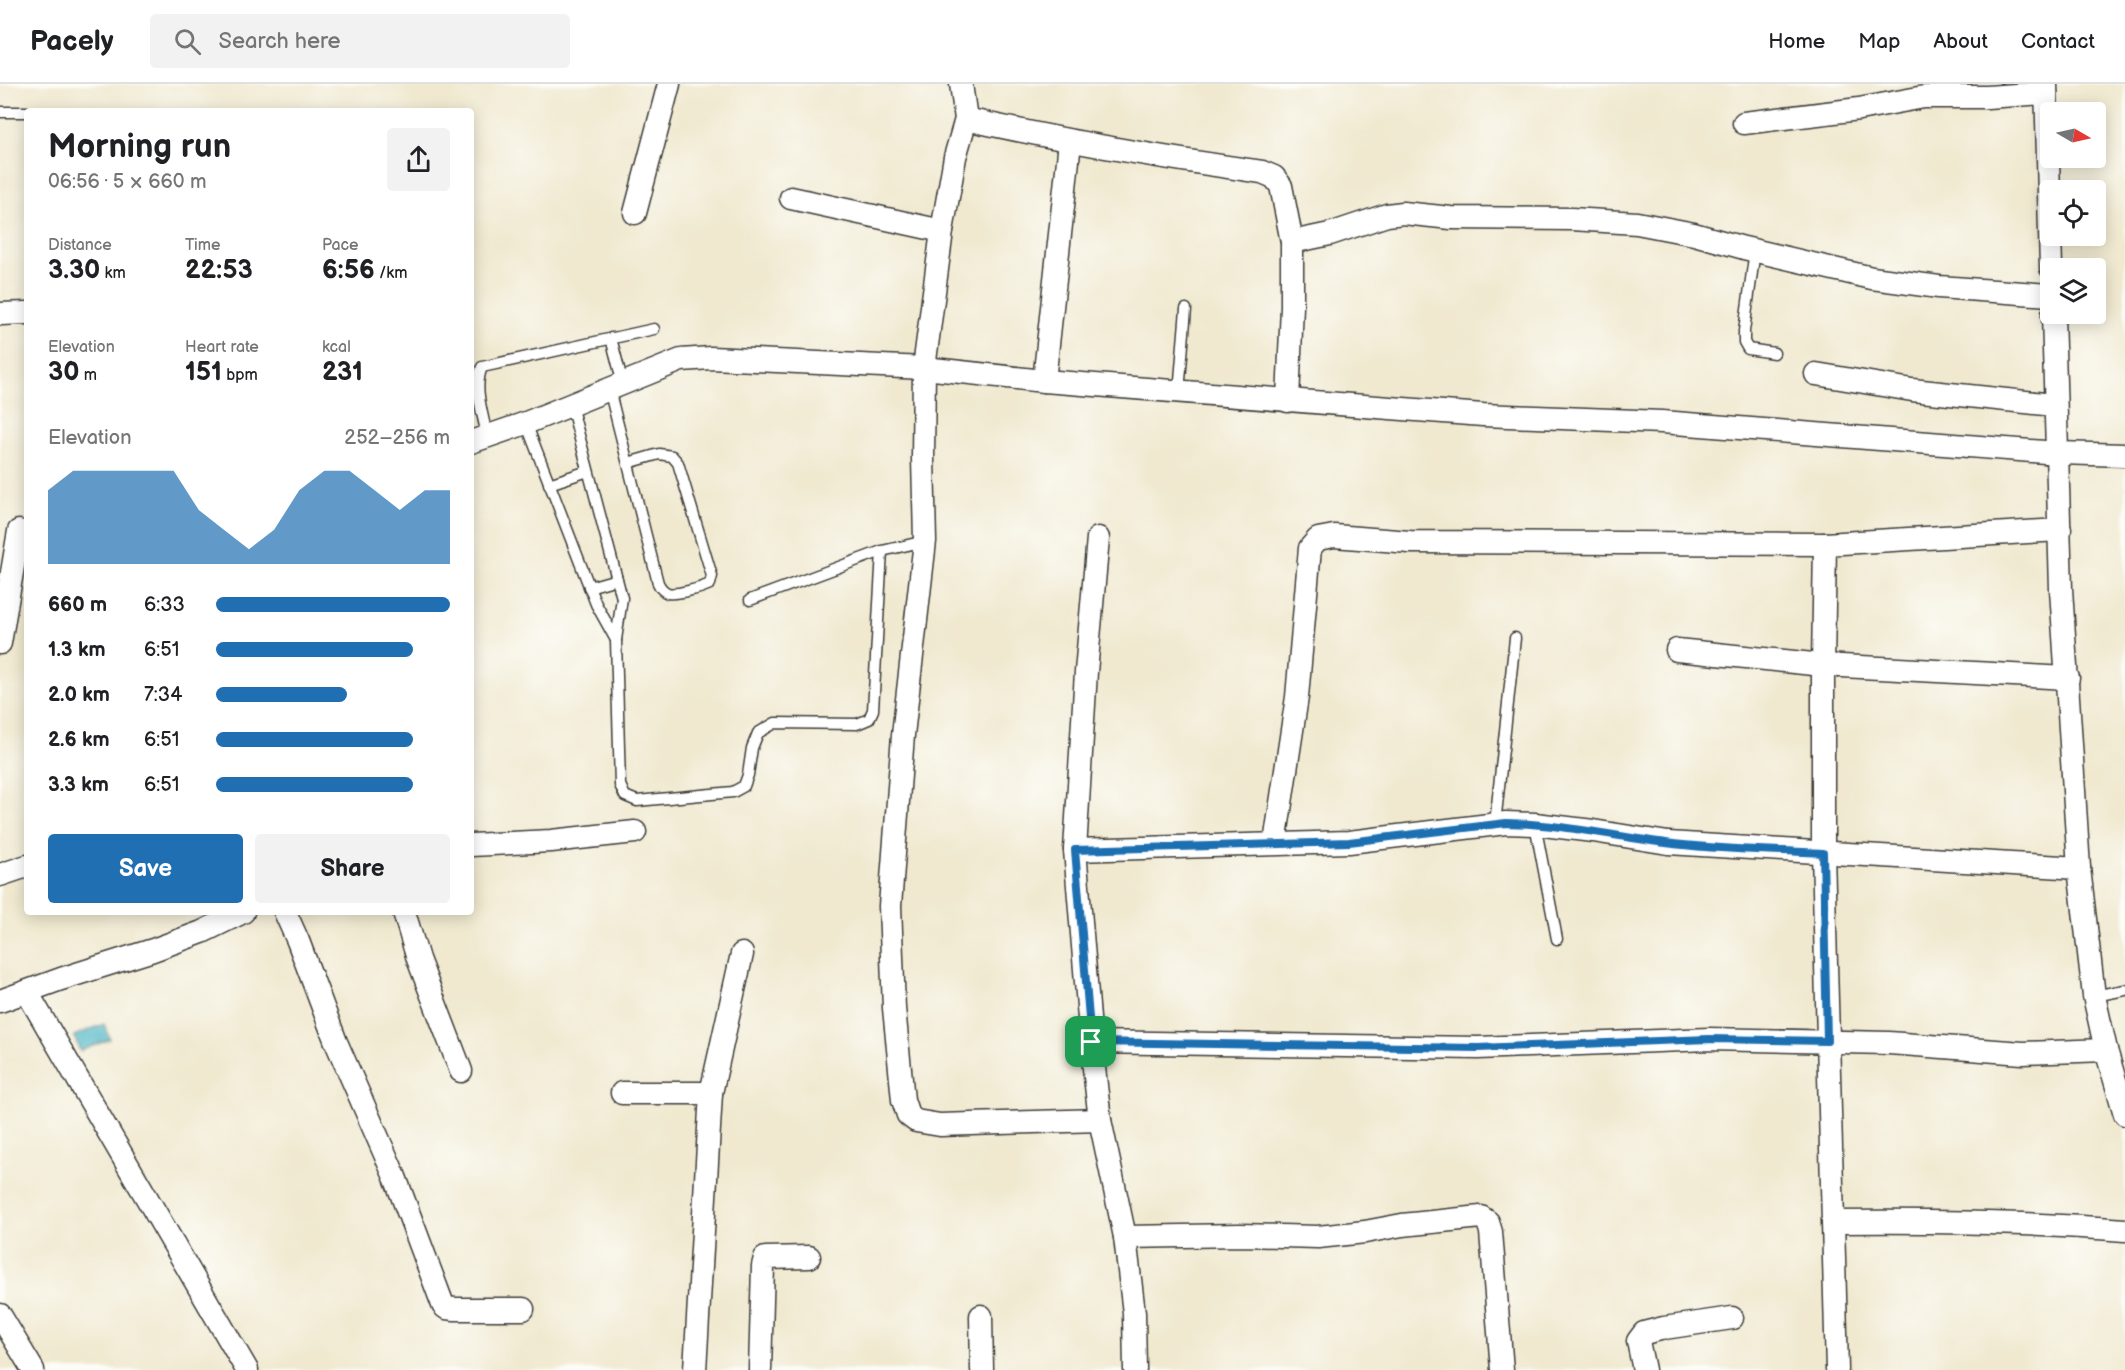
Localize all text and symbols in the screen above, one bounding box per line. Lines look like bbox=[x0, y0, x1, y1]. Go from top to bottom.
search box bbox=[150, 14, 570, 68]
text: Pacely bbox=[30, 25, 114, 58]
icon: search bbox=[171, 25, 204, 58]
text: Search here bbox=[219, 28, 341, 55]
text: Home bbox=[1768, 29, 1825, 54]
text: Map bbox=[1858, 29, 1900, 54]
text: About bbox=[1933, 29, 1988, 54]
text: Contact bbox=[2021, 29, 2095, 54]
north arrow bbox=[2040, 102, 2106, 168]
map controls bbox=[2040, 102, 2106, 324]
text: Morning run bbox=[48, 127, 231, 167]
button: share bbox=[387, 128, 450, 191]
text: 06:56 · 5 × 660 m bbox=[48, 170, 206, 194]
button: locate bbox=[2040, 180, 2106, 246]
text: Distance bbox=[48, 236, 112, 255]
text: Time bbox=[185, 236, 220, 255]
text: Pace bbox=[322, 236, 358, 255]
text: 3.30 bbox=[48, 255, 100, 286]
text: 22:53 bbox=[185, 255, 253, 286]
text: 6:56 bbox=[322, 255, 375, 286]
button: layers bbox=[2040, 258, 2106, 324]
text: km bbox=[100, 264, 126, 283]
text: /km bbox=[375, 264, 407, 283]
text: Elevation bbox=[48, 338, 115, 357]
text: Heart rate bbox=[185, 338, 259, 357]
text: kcal bbox=[322, 338, 351, 357]
text: 30 bbox=[48, 357, 79, 388]
text: 151 bbox=[185, 357, 222, 388]
text: 231 bbox=[322, 357, 363, 388]
text: m bbox=[79, 366, 97, 385]
text: bpm bbox=[222, 366, 258, 385]
text: Elevation bbox=[48, 426, 131, 450]
text: 252–256 m bbox=[344, 426, 450, 450]
text: 660 m bbox=[48, 593, 107, 617]
text: 6:33 bbox=[144, 593, 185, 617]
text: 1.3 km bbox=[48, 638, 105, 662]
text: 6:51 bbox=[144, 638, 179, 662]
text: 2.0 km bbox=[48, 683, 110, 707]
text: 7:34 bbox=[144, 683, 182, 707]
text: 2.6 km bbox=[48, 728, 109, 752]
text: 6:51 bbox=[144, 728, 179, 752]
text: 3.3 km bbox=[48, 773, 109, 797]
text: 6:51 bbox=[144, 773, 179, 797]
button: Save bbox=[48, 834, 243, 903]
button: Share bbox=[255, 834, 450, 903]
pin bbox=[1065, 1016, 1116, 1067]
icon: arrive bbox=[1074, 1025, 1107, 1058]

